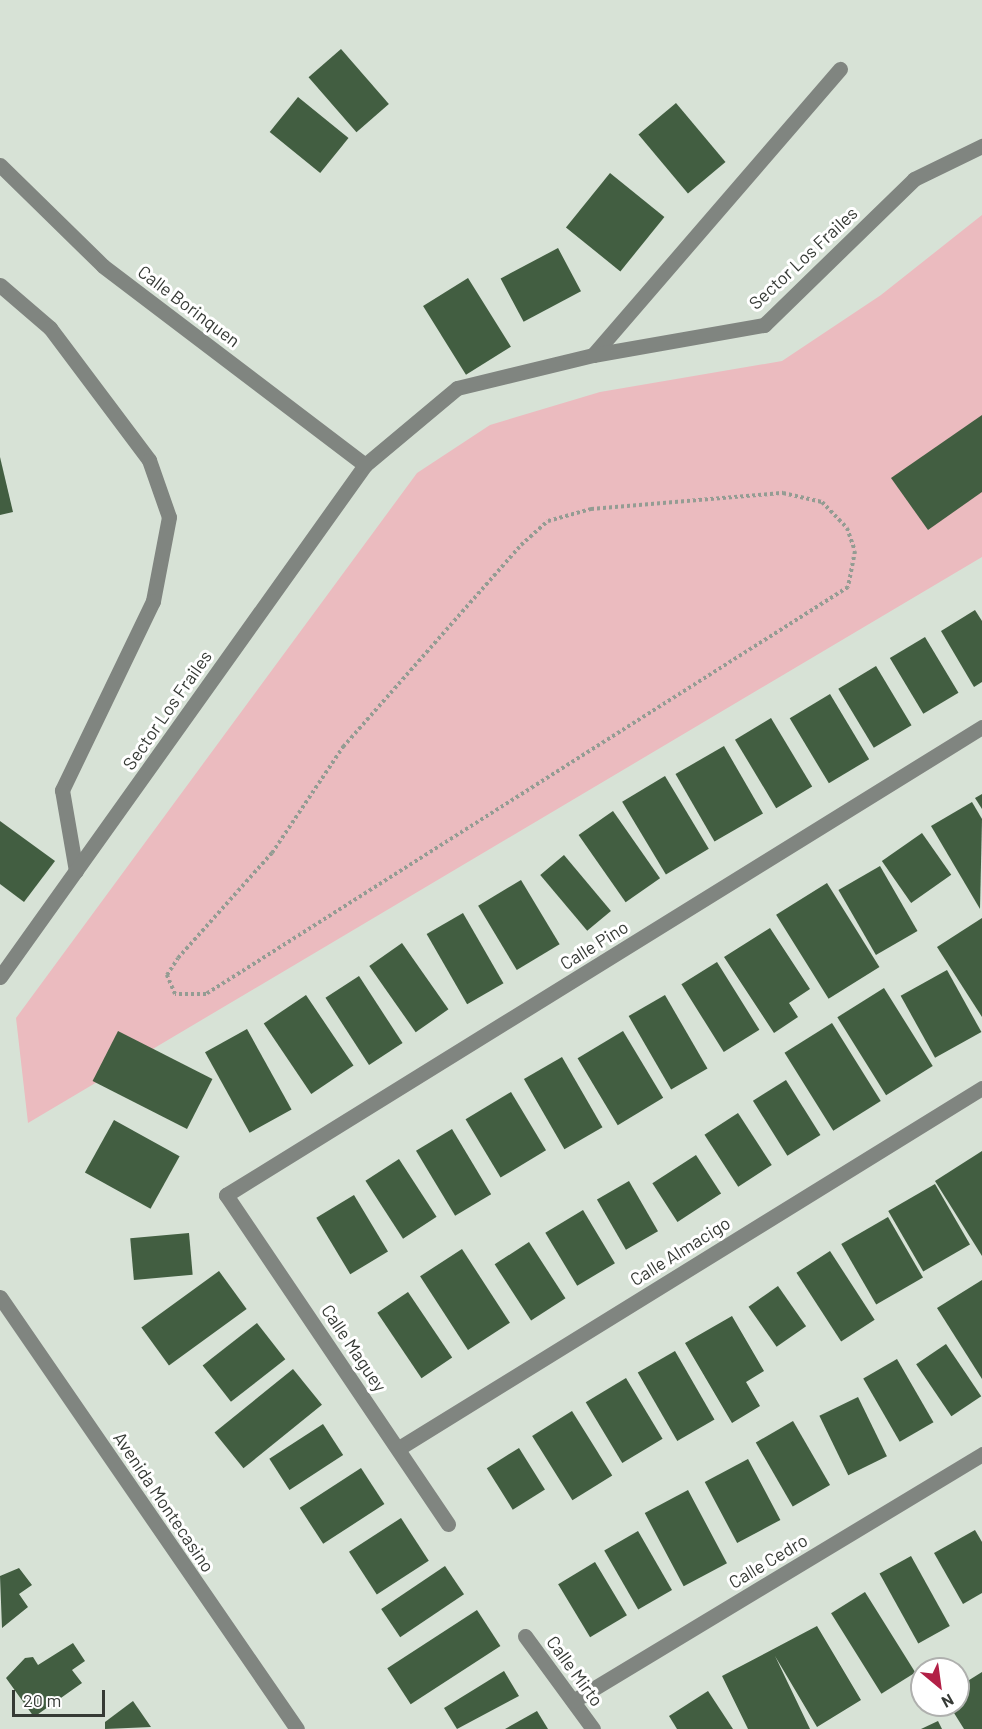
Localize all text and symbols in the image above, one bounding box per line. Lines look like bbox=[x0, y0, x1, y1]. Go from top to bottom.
street label: Sector Los Frailes bbox=[744, 202, 862, 314]
street label: Calle Borinquen bbox=[134, 261, 244, 351]
street label: Sector Los Frailes bbox=[118, 646, 216, 774]
street label: Calle Pino bbox=[556, 916, 632, 974]
street label: Calle Almacigo bbox=[626, 1212, 734, 1290]
street label: Calle Maguey bbox=[317, 1300, 391, 1396]
street label: Avenida Montecasino bbox=[109, 1428, 219, 1576]
street label: Calle Cedro bbox=[725, 1529, 811, 1593]
street label: Calle Mirto bbox=[542, 1632, 608, 1710]
north arrow bbox=[910, 1657, 970, 1717]
scale bar bbox=[15, 1678, 108, 1716]
text: 20 m bbox=[23, 1689, 61, 1711]
text: N bbox=[939, 1691, 957, 1712]

